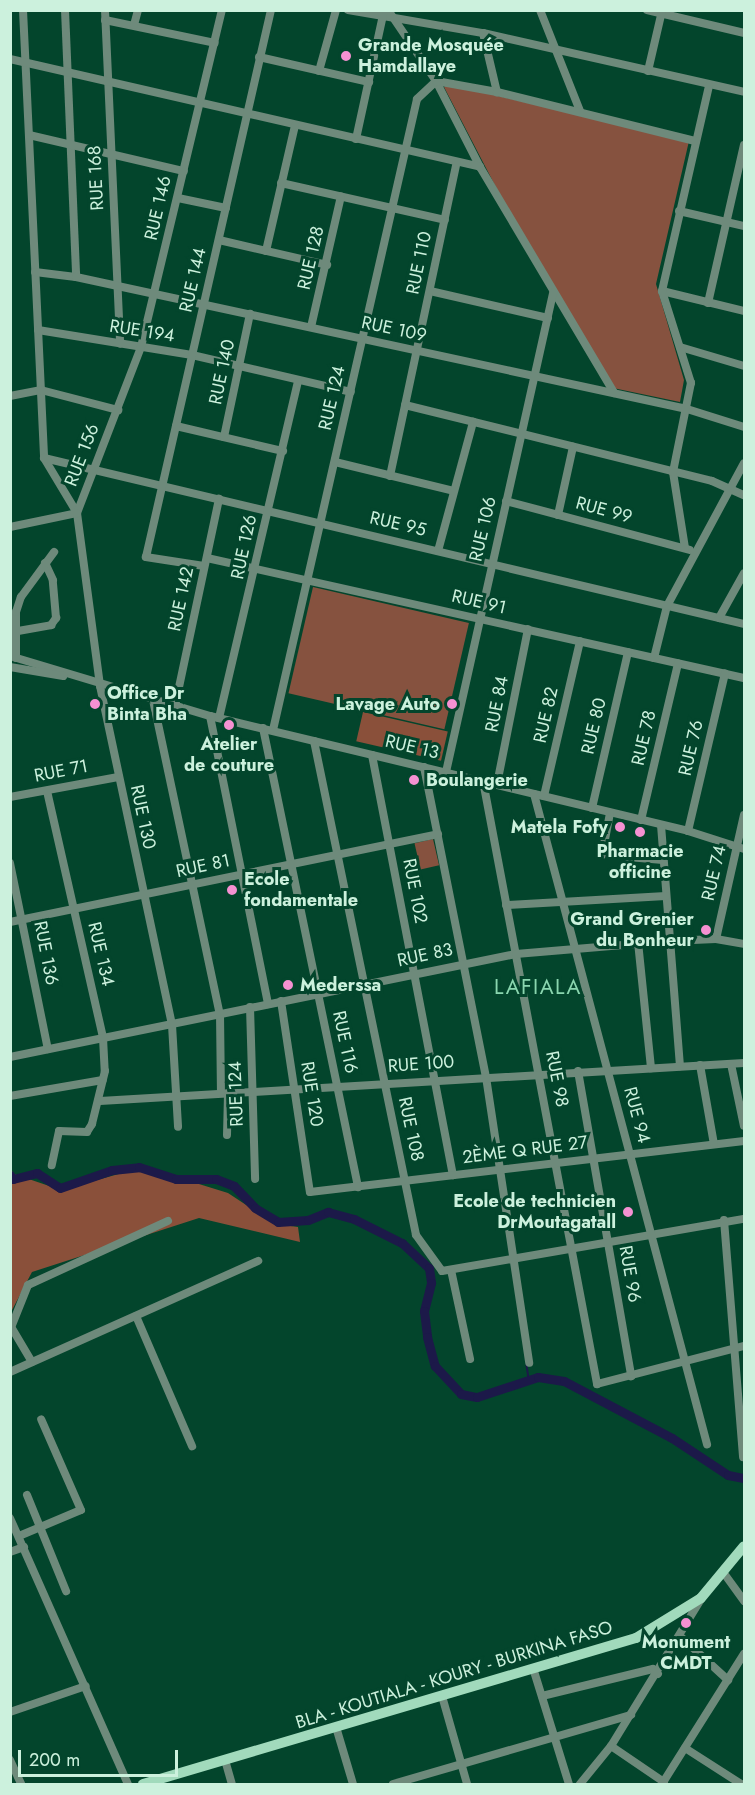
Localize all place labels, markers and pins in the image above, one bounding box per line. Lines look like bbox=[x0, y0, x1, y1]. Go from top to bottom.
place label: Grande Mosquée Hamdallaye bbox=[358, 35, 504, 78]
marker: Grande Mosquée Hamdallaye bbox=[339, 49, 353, 63]
place label: Office Dr Binta Bha bbox=[107, 683, 187, 726]
place label: Lavage Auto bbox=[335, 693, 440, 715]
marker: Office Dr Binta Bha bbox=[88, 697, 102, 711]
marker: Lavage Auto bbox=[445, 697, 459, 711]
marker: Atelier de couture bbox=[222, 718, 236, 732]
place label: Atelier de couture bbox=[184, 734, 274, 777]
place label: Boulangerie bbox=[426, 769, 528, 791]
marker: Boulangerie bbox=[407, 773, 421, 787]
place label: Matela Fofy bbox=[511, 816, 608, 838]
marker: Matela Fofy bbox=[613, 820, 627, 834]
marker: Pharmacie officine bbox=[633, 825, 647, 839]
place label: Pharmacie officine bbox=[596, 841, 684, 884]
place label: Ecole fondamentale bbox=[244, 869, 358, 912]
marker: Ecole fondamentale bbox=[225, 883, 239, 897]
place label: Grand Grenier du Bonheur bbox=[570, 909, 694, 952]
marker: Grand Grenier du Bonheur bbox=[699, 923, 713, 937]
place label: Mederssa bbox=[300, 974, 381, 996]
marker: Mederssa bbox=[281, 978, 295, 992]
place label: Ecole de technicien DrMoutagatall bbox=[453, 1191, 616, 1234]
marker: Ecole de technicien DrMoutagatall bbox=[621, 1205, 635, 1219]
marker: Monument CMDT bbox=[679, 1616, 693, 1630]
place label: Monument CMDT bbox=[642, 1632, 730, 1674]

